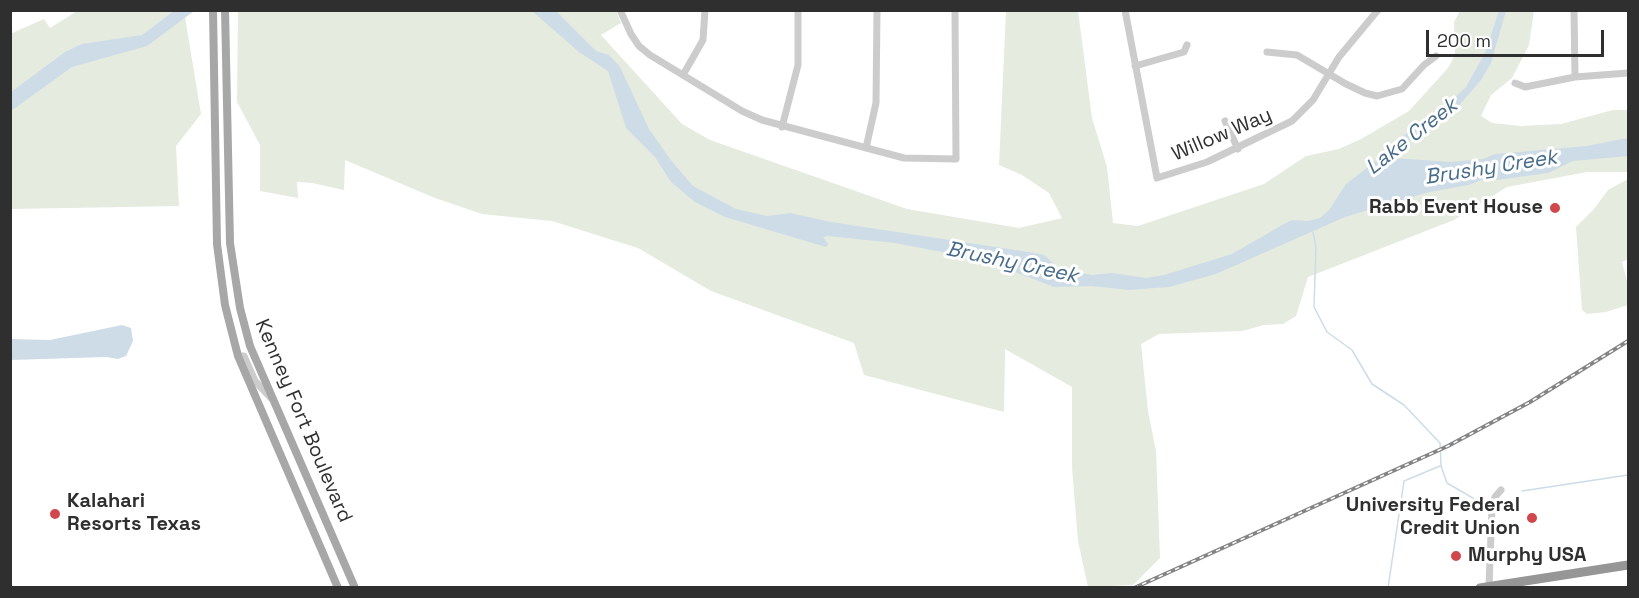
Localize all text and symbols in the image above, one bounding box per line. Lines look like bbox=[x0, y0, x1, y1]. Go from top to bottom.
scale bar bbox=[1429, 18, 1608, 56]
text: 200 m bbox=[1437, 29, 1491, 52]
water label: Lake Creek bbox=[1361, 93, 1463, 181]
street label: Willow Way bbox=[1168, 103, 1276, 167]
water label: Brushy Creek bbox=[1423, 145, 1559, 191]
place label: Rabb Event House bbox=[1369, 196, 1543, 220]
marker: Rabb Event House bbox=[1548, 201, 1562, 215]
water label: Brushy Creek bbox=[944, 237, 1080, 289]
street label: Kenney Fort Boulevard bbox=[249, 316, 357, 526]
place label: Kalahari Resorts Texas bbox=[67, 490, 201, 537]
place label: University Federal Credit Union bbox=[1346, 494, 1520, 541]
marker: Kalahari Resorts Texas bbox=[48, 507, 62, 521]
marker: University Federal Credit Union bbox=[1525, 511, 1539, 525]
place label: Murphy USA bbox=[1468, 544, 1586, 568]
marker: Murphy USA bbox=[1449, 549, 1463, 563]

